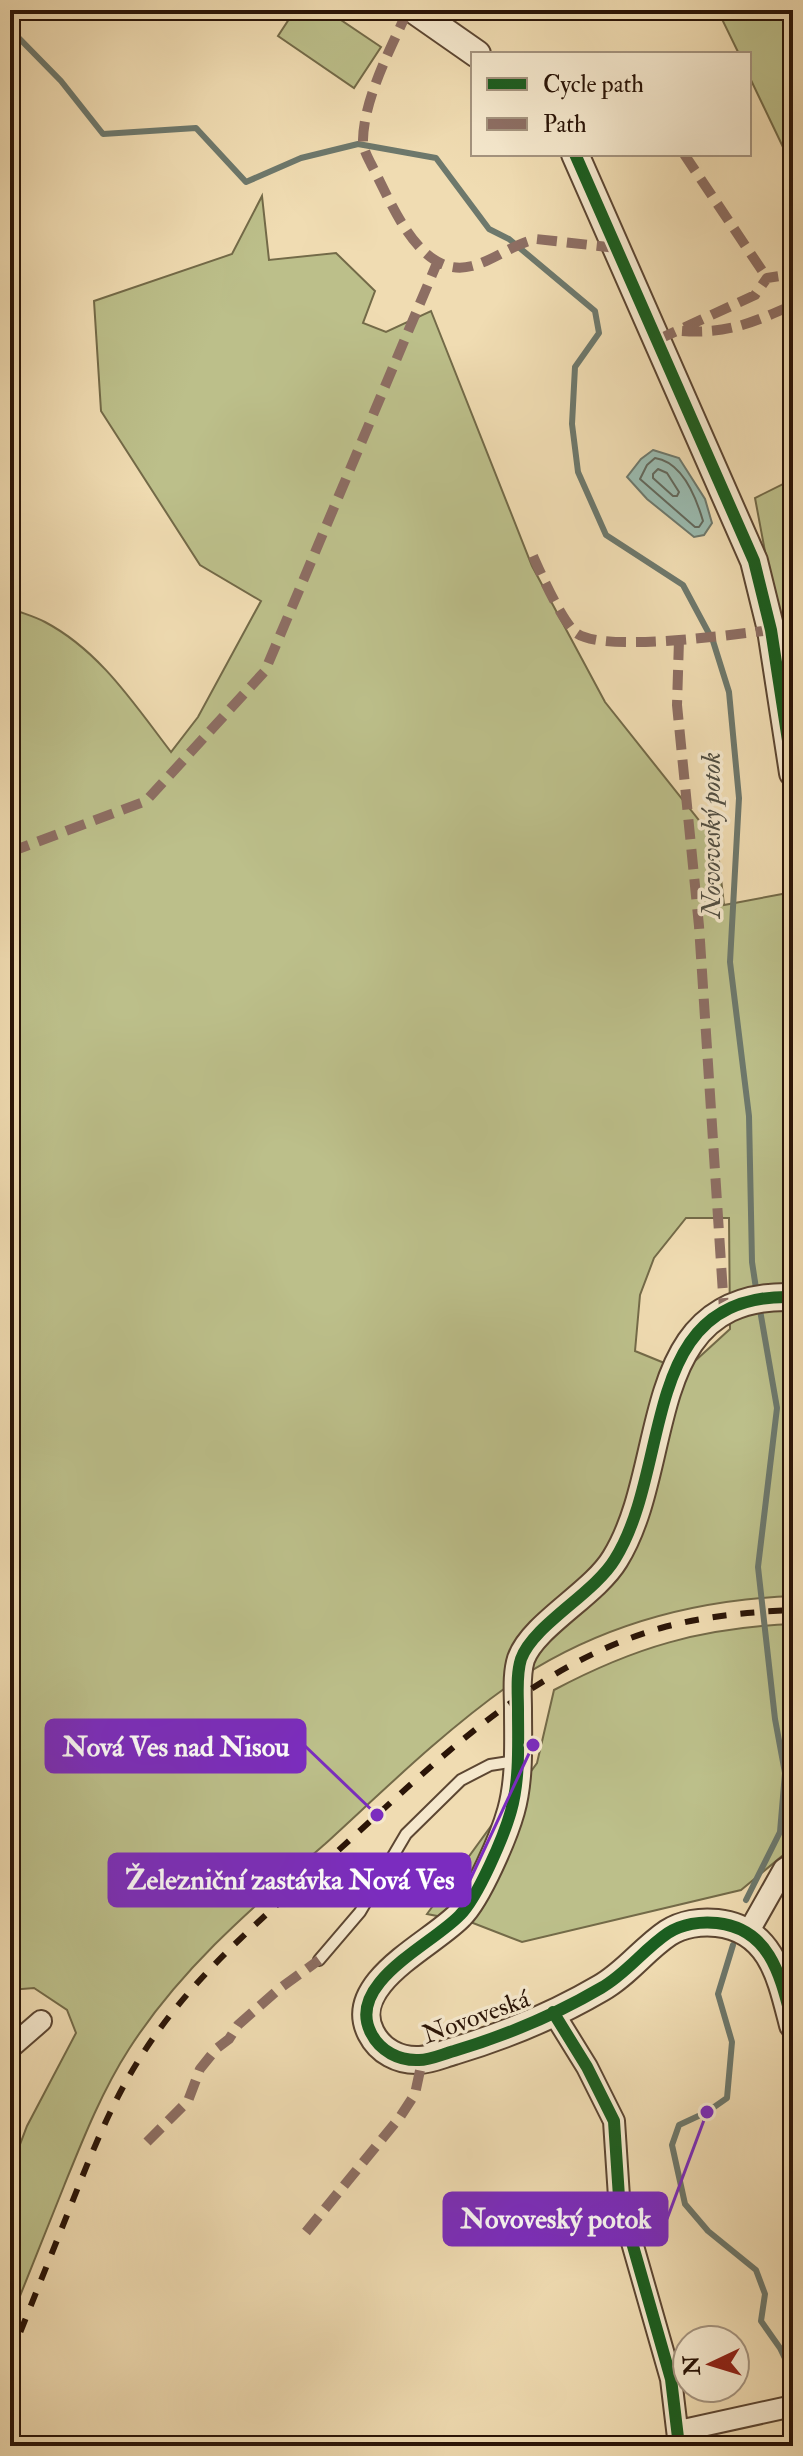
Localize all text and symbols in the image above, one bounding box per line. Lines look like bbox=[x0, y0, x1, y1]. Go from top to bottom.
legend bbox=[471, 52, 751, 156]
text: Cycle path bbox=[543, 69, 644, 100]
text: Path bbox=[543, 109, 587, 140]
water label: Novoveský potok bbox=[694, 752, 729, 920]
callout: Nová Ves nad Nisou bbox=[46, 1720, 305, 1772]
text: Nová Ves nad Nisou bbox=[61, 1730, 290, 1765]
callout: Železniční zastávka Nová Ves bbox=[109, 1854, 470, 1906]
text: Železniční zastávka Nová Ves bbox=[126, 1862, 455, 1898]
street label: Novoveská bbox=[418, 1983, 534, 2051]
callout: Novoveský potok bbox=[444, 2193, 667, 2245]
text: Novoveský potok bbox=[460, 2202, 652, 2237]
north arrow bbox=[671, 2324, 751, 2404]
text: N bbox=[677, 2354, 707, 2377]

